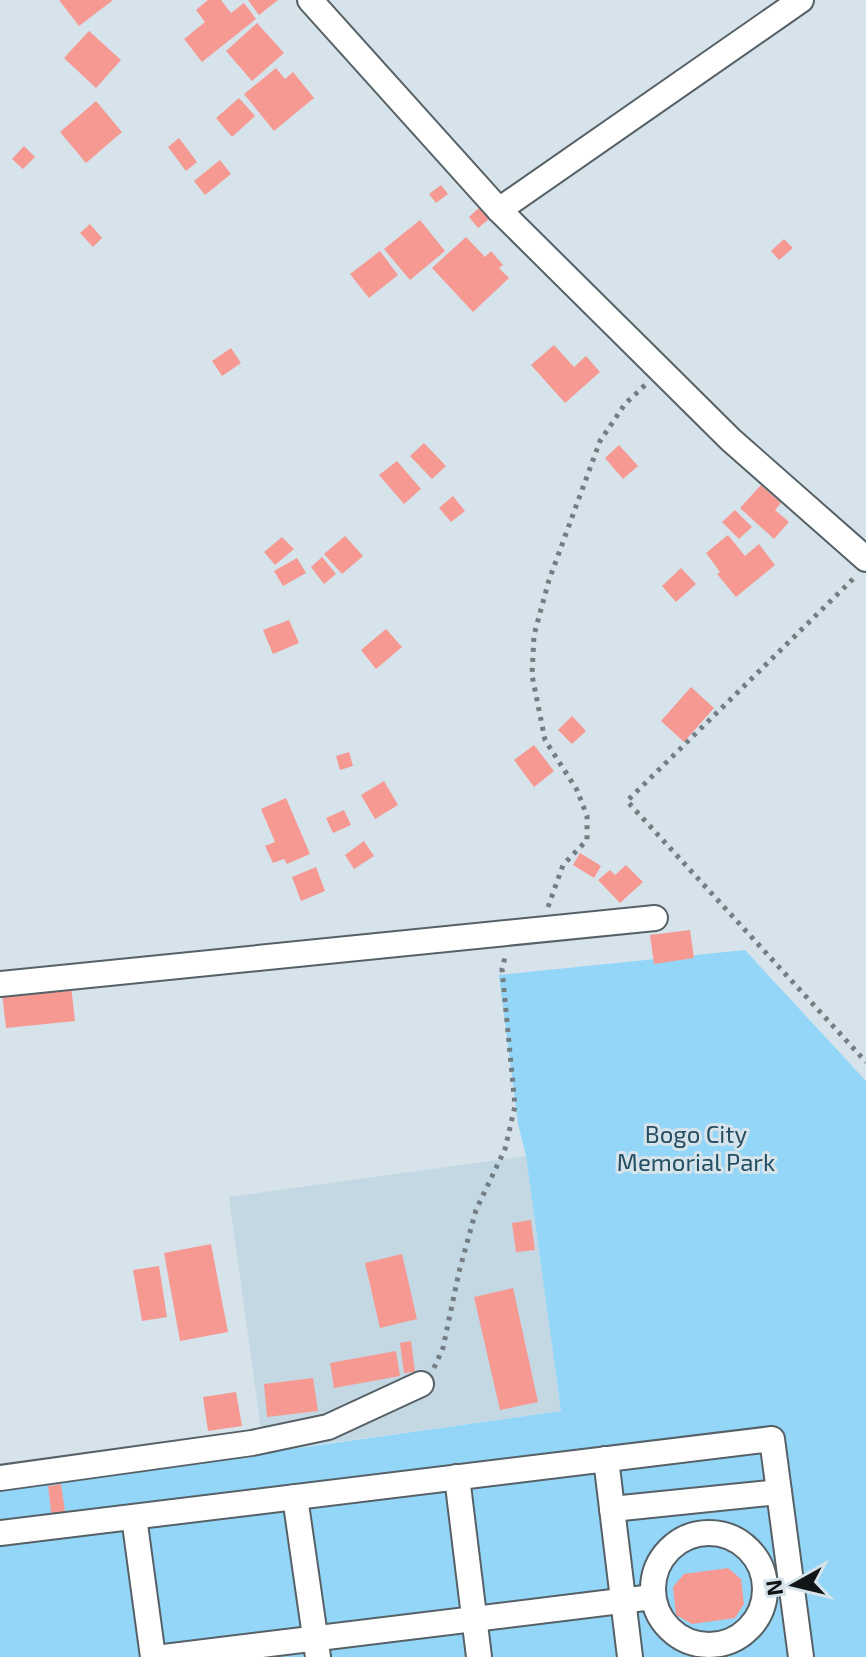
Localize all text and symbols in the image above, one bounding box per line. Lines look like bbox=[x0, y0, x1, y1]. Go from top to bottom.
park label: Bogo City Memorial Park bbox=[617, 1119, 775, 1176]
north arrow bbox=[754, 1545, 834, 1625]
text: N bbox=[759, 1578, 787, 1598]

